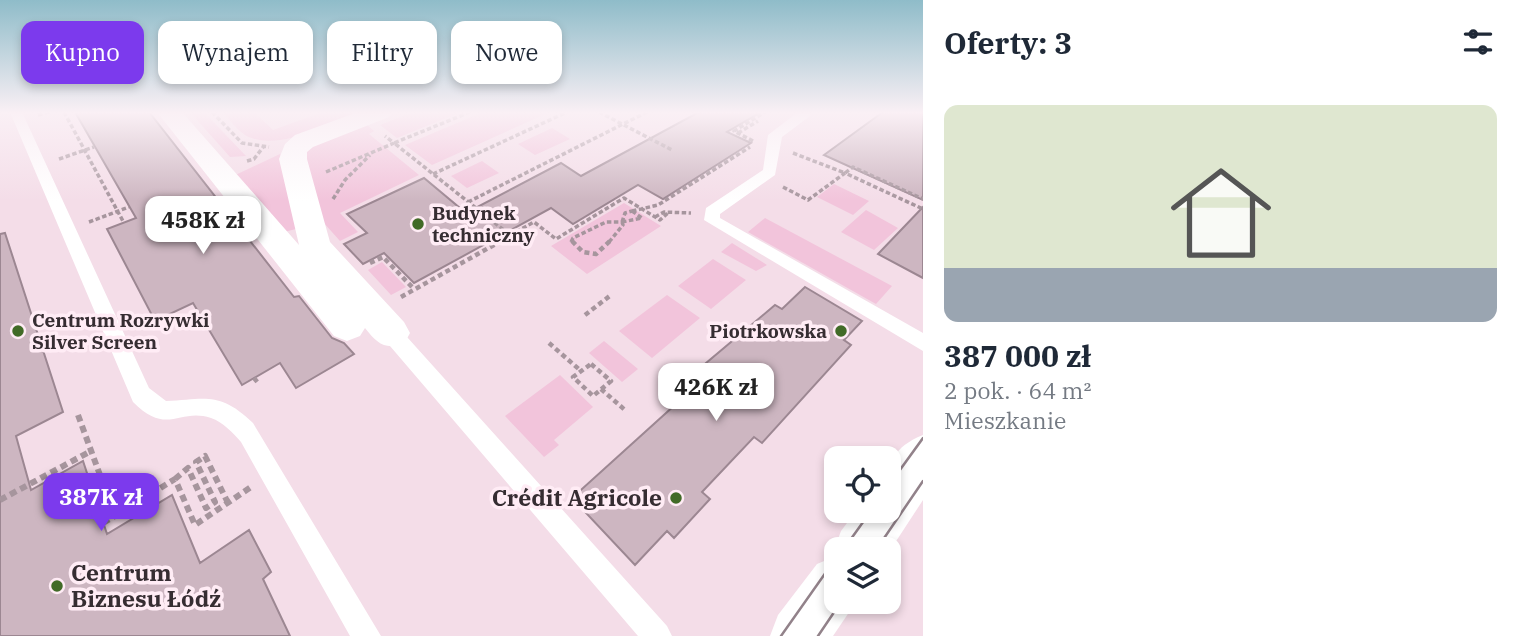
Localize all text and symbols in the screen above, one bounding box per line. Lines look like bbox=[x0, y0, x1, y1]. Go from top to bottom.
chip: Kupno bbox=[21, 21, 144, 84]
chip: Wynajem bbox=[158, 21, 313, 84]
chip: Filtry bbox=[327, 21, 437, 84]
chip: Nowe bbox=[451, 21, 562, 84]
text: Oferty: 3 bbox=[944, 23, 1072, 62]
icon: filters bbox=[1459, 23, 1497, 61]
icon: home bbox=[1158, 150, 1284, 276]
pin: 458K zł bbox=[138, 196, 268, 256]
place label: Budynek techniczny bbox=[432, 201, 535, 247]
text: 458K zł bbox=[161, 204, 245, 234]
marker: Budynek techniczny bbox=[410, 216, 426, 232]
place label: Centrum Rozrywki Silver Screen bbox=[32, 308, 209, 354]
place label: Piotrkowska bbox=[709, 319, 827, 343]
marker: Centrum Rozrywki Silver Screen bbox=[10, 323, 26, 339]
marker: Piotrkowska bbox=[833, 323, 849, 339]
text: 387 000 zł bbox=[944, 336, 1091, 375]
pin: 426K zł bbox=[651, 364, 781, 423]
text: 426K zł bbox=[674, 371, 758, 401]
text: 2 pok. · 64 m² bbox=[944, 375, 1091, 405]
text: Mieszkanie bbox=[944, 405, 1066, 435]
map controls bbox=[824, 446, 901, 614]
button: locate bbox=[824, 446, 901, 523]
pin: 387K zł bbox=[36, 474, 166, 533]
text: 387K zł bbox=[59, 481, 143, 511]
place label: Crédit Agricole bbox=[492, 482, 662, 512]
marker: Crédit Agricole bbox=[668, 490, 684, 506]
button: layers bbox=[824, 537, 901, 614]
place label: Centrum Biznesu Łódź bbox=[71, 557, 221, 613]
marker: Centrum Biznesu Łódź bbox=[49, 578, 65, 594]

